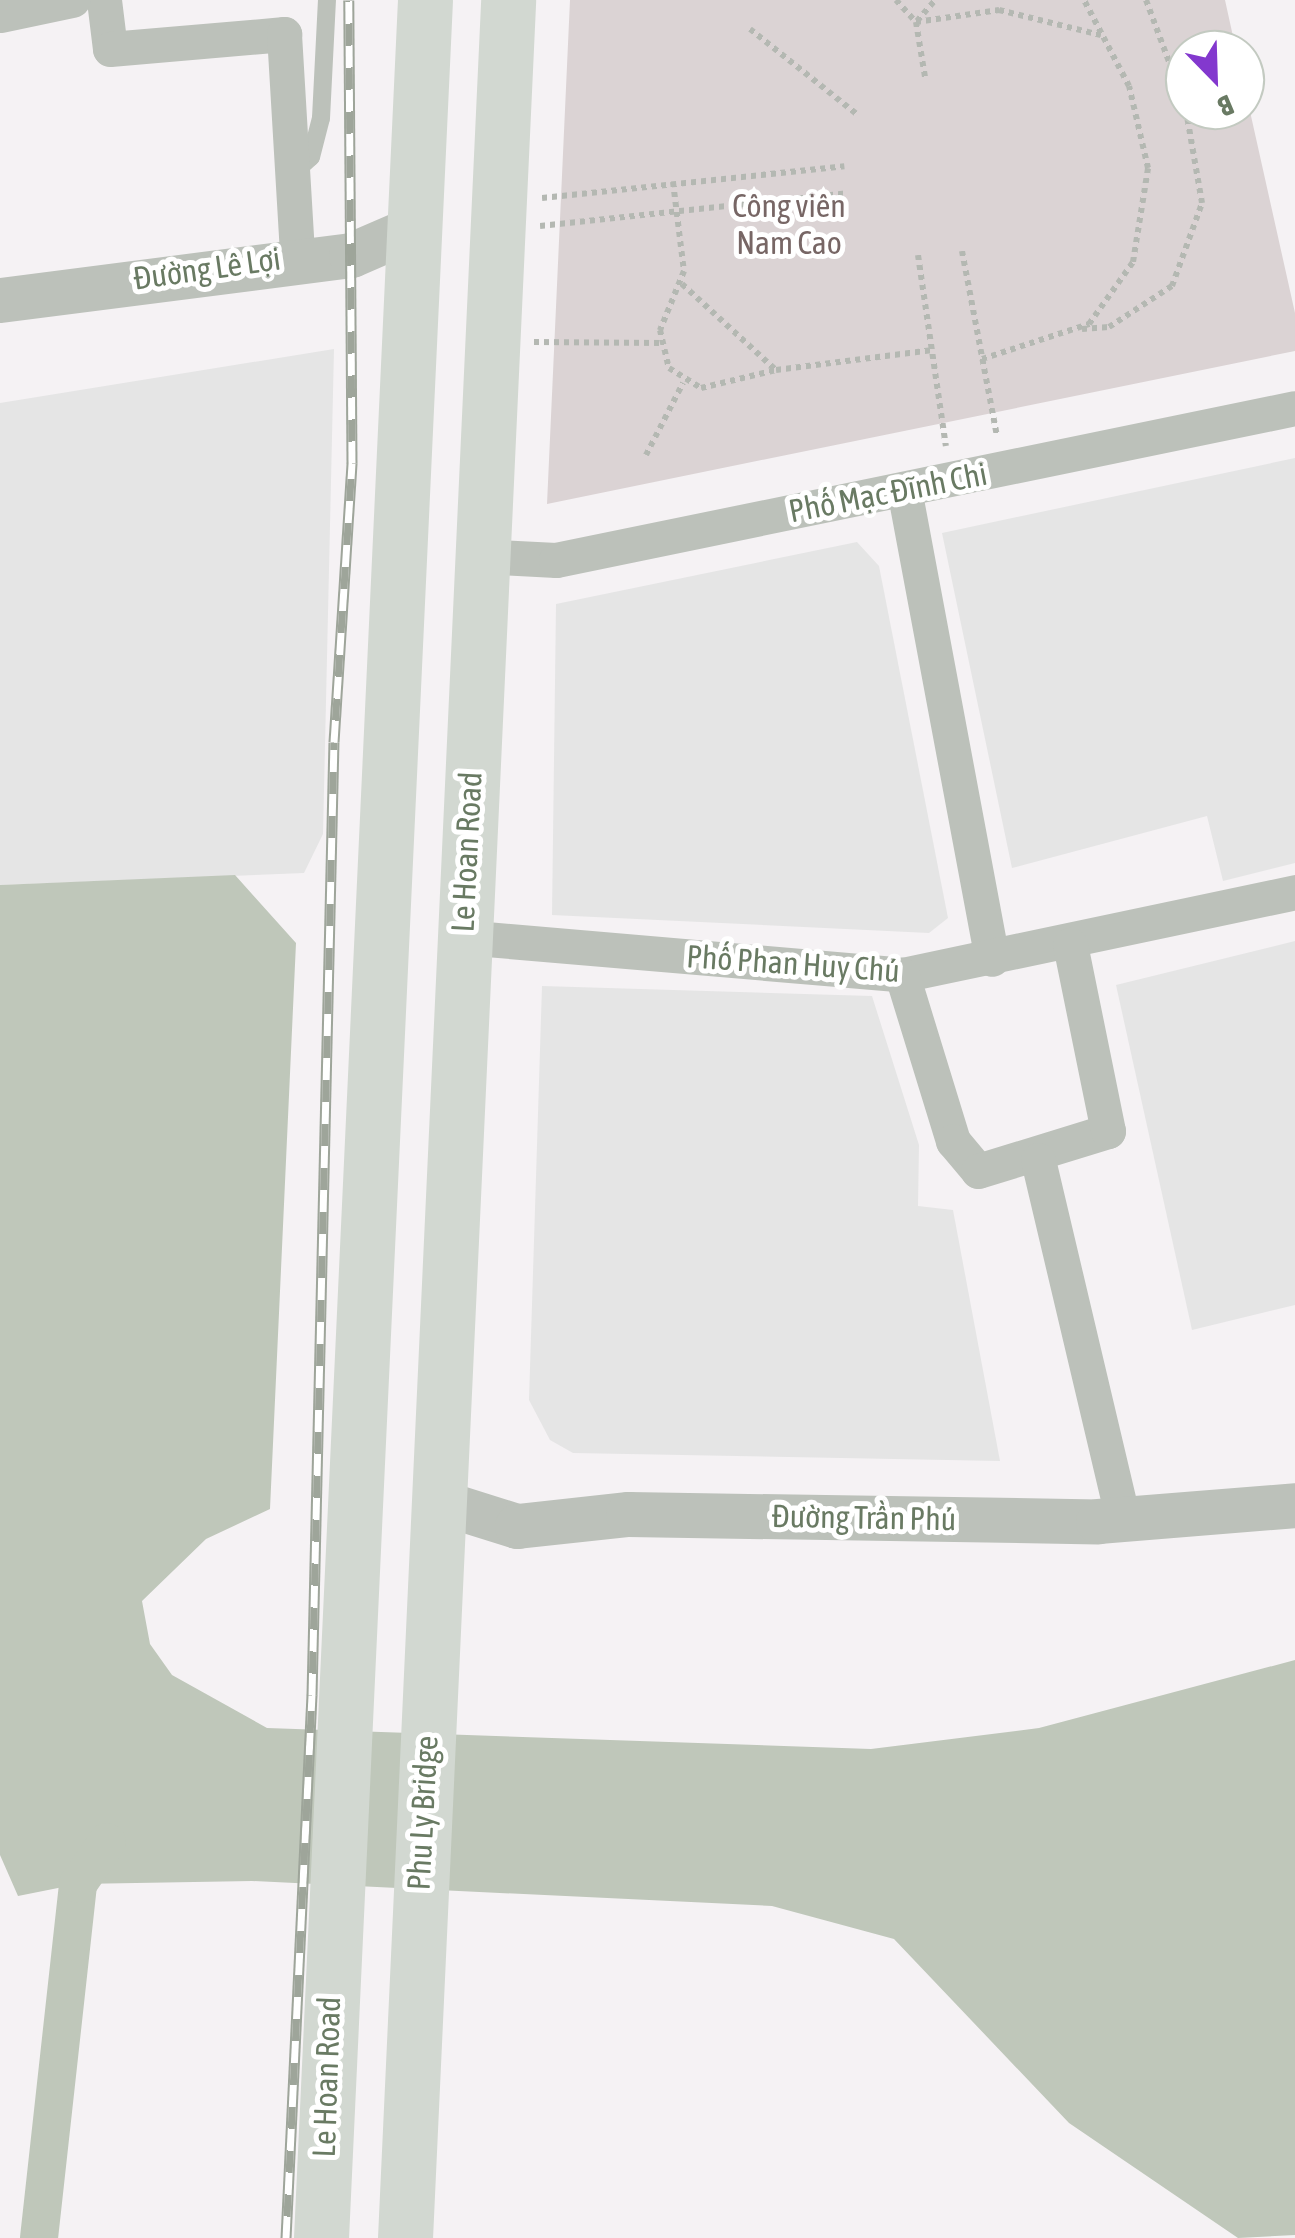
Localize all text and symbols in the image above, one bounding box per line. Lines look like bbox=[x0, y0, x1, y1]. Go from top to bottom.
north arrow bbox=[1165, 30, 1265, 130]
text: B bbox=[1214, 88, 1238, 123]
park label: Công viên Nam Cao bbox=[732, 188, 846, 263]
street label: Đường Lê Lợi bbox=[131, 240, 283, 298]
street label: Phố Mạc Đĩnh Chi bbox=[786, 455, 990, 531]
street label: Le Hoan Road bbox=[444, 771, 490, 933]
street label: Phố Phan Huy Chú bbox=[685, 937, 901, 991]
street label: Đường Trần Phú bbox=[771, 1497, 957, 1539]
street label: Phu Ly Bridge bbox=[400, 1735, 446, 1891]
street label: Le Hoan Road bbox=[305, 1996, 349, 2158]

